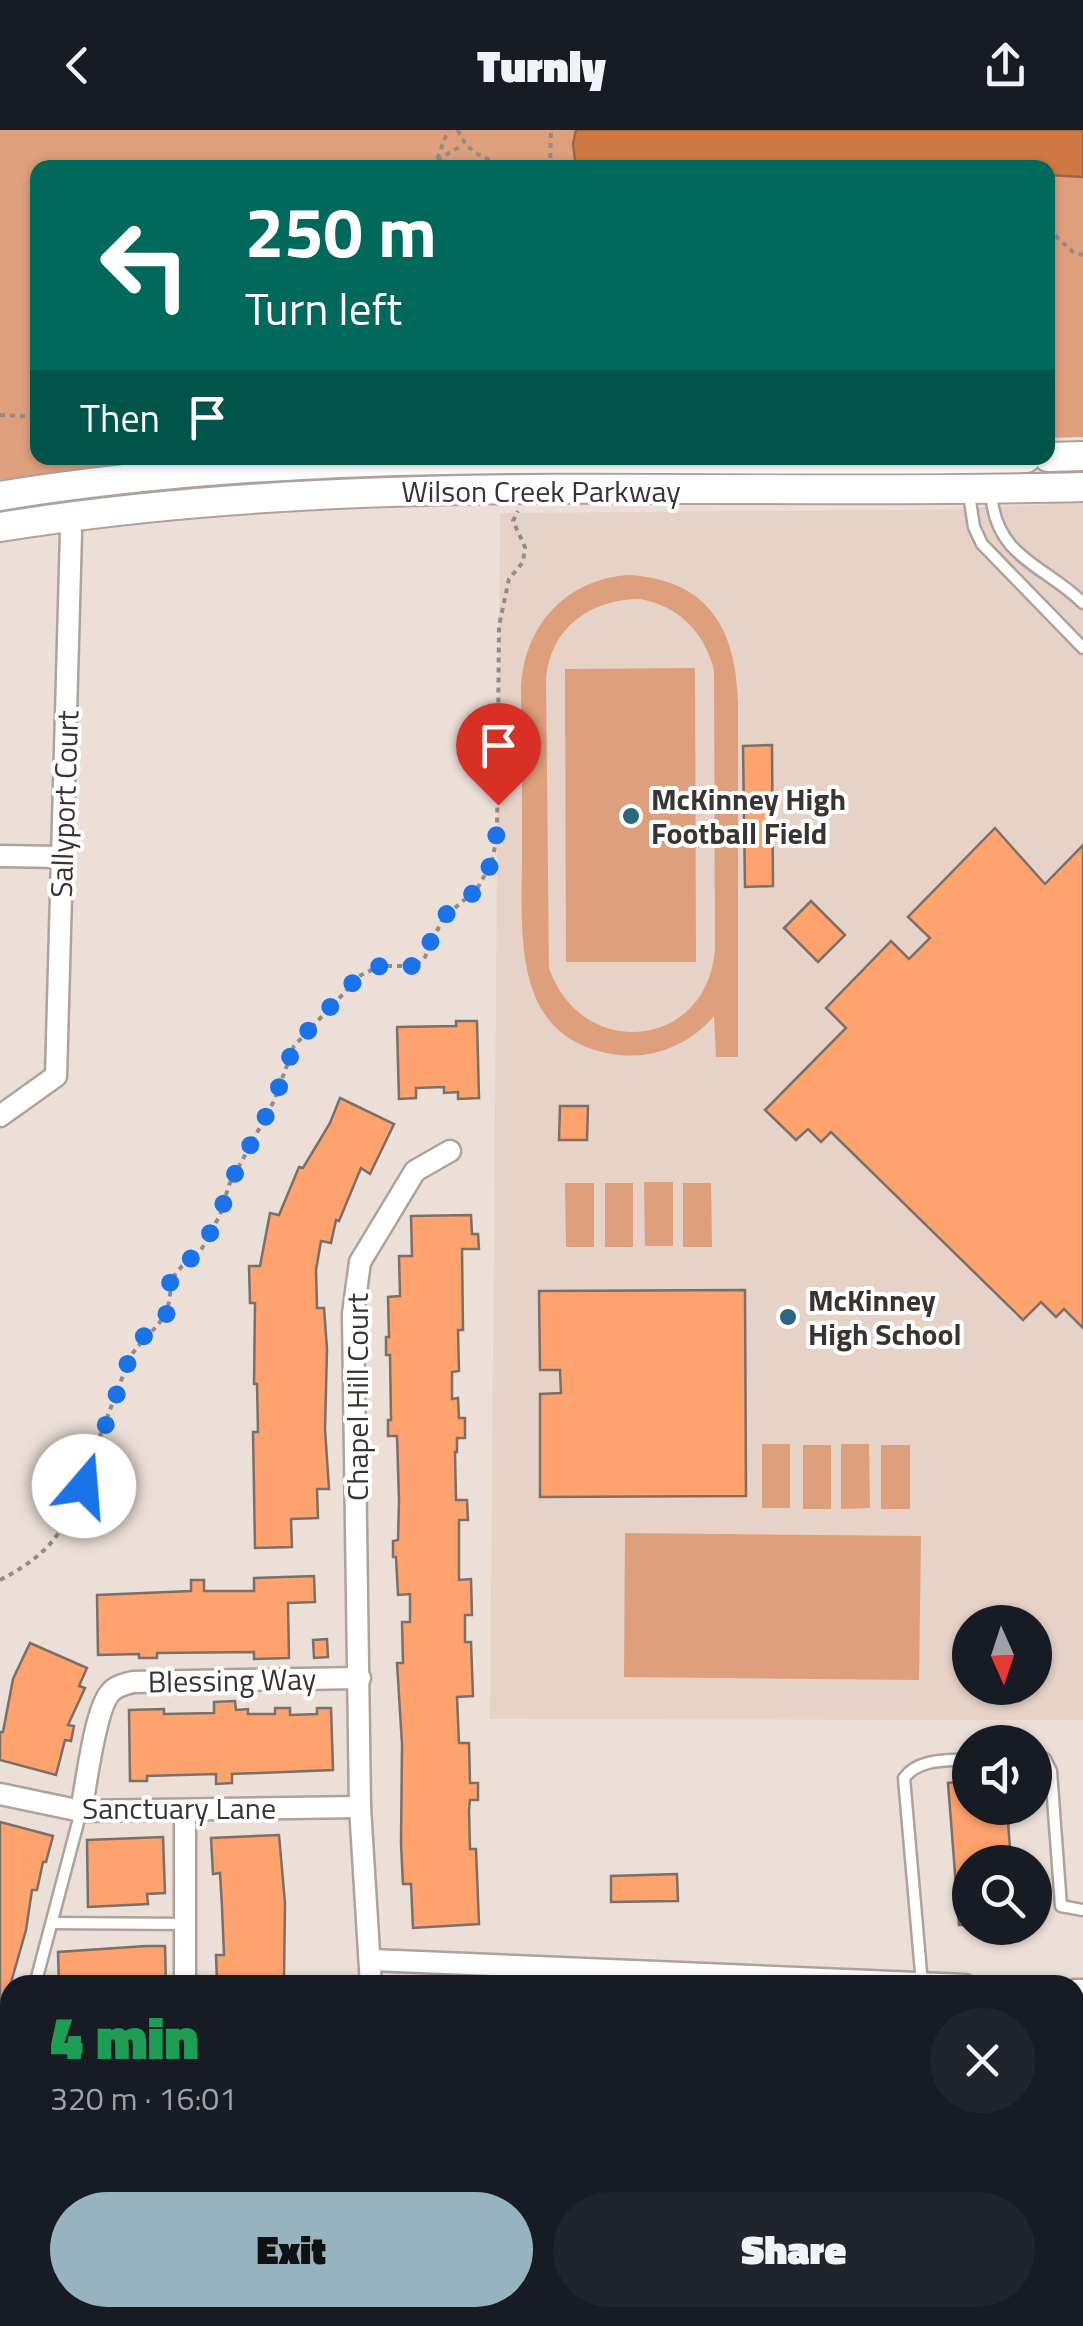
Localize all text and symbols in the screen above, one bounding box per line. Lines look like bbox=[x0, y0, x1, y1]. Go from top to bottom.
text: Turnly bbox=[477, 31, 606, 99]
icon: back bbox=[50, 38, 105, 93]
icon: share bbox=[978, 38, 1033, 93]
text: 250 m bbox=[245, 178, 437, 284]
icon: left bbox=[80, 200, 210, 330]
text: Turn left bbox=[245, 274, 402, 342]
text: Then bbox=[80, 389, 160, 447]
icon: arrive bbox=[180, 390, 235, 445]
street label: Wilson Creek Parkway bbox=[401, 468, 681, 514]
pin bbox=[456, 703, 541, 806]
street label: Sallyport Court bbox=[38, 709, 90, 898]
icon: arrive bbox=[471, 718, 526, 773]
place label: McKinney High Football Field bbox=[651, 776, 846, 856]
marker: McKinney High Football Field bbox=[620, 805, 642, 827]
place label: McKinney High School bbox=[808, 1277, 962, 1357]
street label: Chapel Hill Court bbox=[334, 1293, 380, 1501]
marker: McKinney High School bbox=[777, 1306, 799, 1328]
position arrow bbox=[32, 1434, 136, 1538]
north arrow bbox=[952, 1605, 1052, 1705]
map controls bbox=[952, 1605, 1052, 1945]
street label: Blessing Way bbox=[147, 1656, 317, 1704]
button: sound bbox=[952, 1725, 1052, 1825]
street label: Sanctuary Lane bbox=[82, 1785, 276, 1831]
button: search bbox=[952, 1845, 1052, 1945]
text: 4 min bbox=[50, 1991, 199, 2082]
button: close bbox=[930, 2008, 1035, 2113]
text: 320 m · 16:01 bbox=[50, 2074, 237, 2122]
button: Exit bbox=[50, 2192, 533, 2307]
button: Share bbox=[553, 2192, 1035, 2307]

